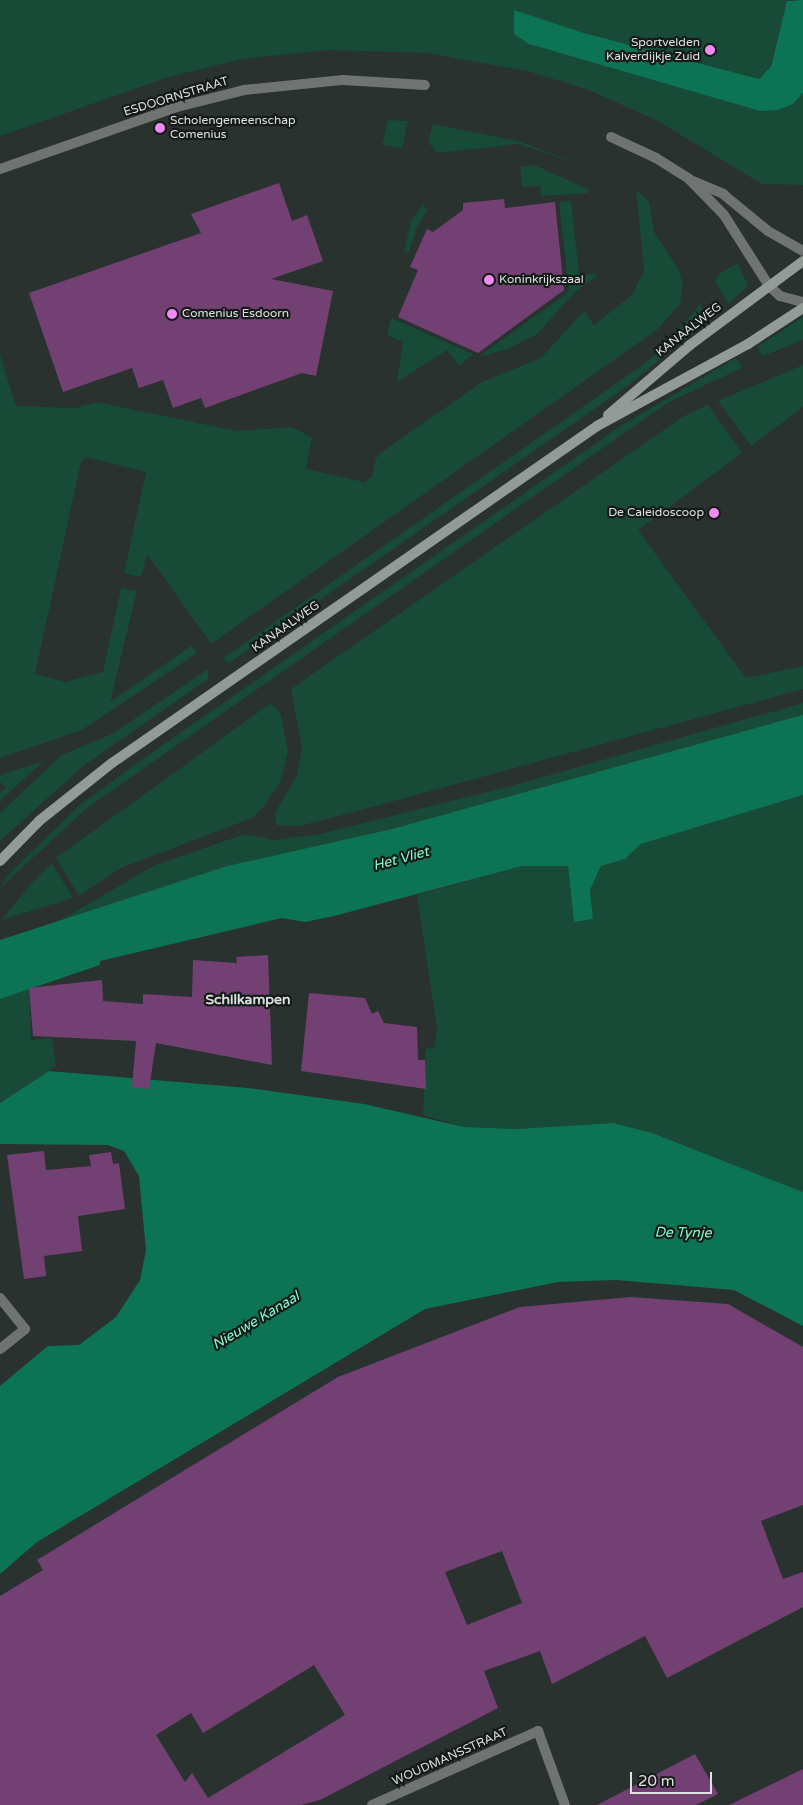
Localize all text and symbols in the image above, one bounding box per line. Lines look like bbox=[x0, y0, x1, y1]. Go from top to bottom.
place label: Sportvelden Kalverdijkje Zuid bbox=[606, 36, 700, 64]
marker: Sportvelden Kalverdijkje Zuid bbox=[704, 44, 716, 56]
street label: ESDOORNSTRAAT bbox=[122, 74, 230, 120]
place label: Scholengemeenschap Comenius bbox=[170, 114, 296, 142]
marker: Scholengemeenschap Comenius bbox=[154, 122, 166, 134]
place label: Koninkrijkszaal bbox=[499, 273, 584, 287]
marker: Koninkrijkszaal bbox=[483, 274, 495, 286]
street label: KANAALWEG bbox=[653, 300, 725, 360]
place label: Comenius Esdoorn bbox=[182, 307, 289, 321]
marker: Comenius Esdoorn bbox=[166, 308, 178, 320]
place label: De Caleidoscoop bbox=[608, 506, 704, 520]
marker: De Caleidoscoop bbox=[708, 507, 720, 519]
street label: KANAALWEG bbox=[249, 598, 323, 656]
water label: Het Vliet bbox=[371, 843, 431, 875]
district label: Schilkampen bbox=[205, 992, 291, 1008]
water label: De Tynje bbox=[654, 1224, 712, 1242]
water label: Nieuwe Kanaal bbox=[209, 1288, 303, 1354]
street label: WOUDMANSSTRAAT bbox=[390, 1725, 510, 1789]
scale bar bbox=[633, 1762, 716, 1794]
text: 20 m bbox=[638, 1772, 675, 1790]

